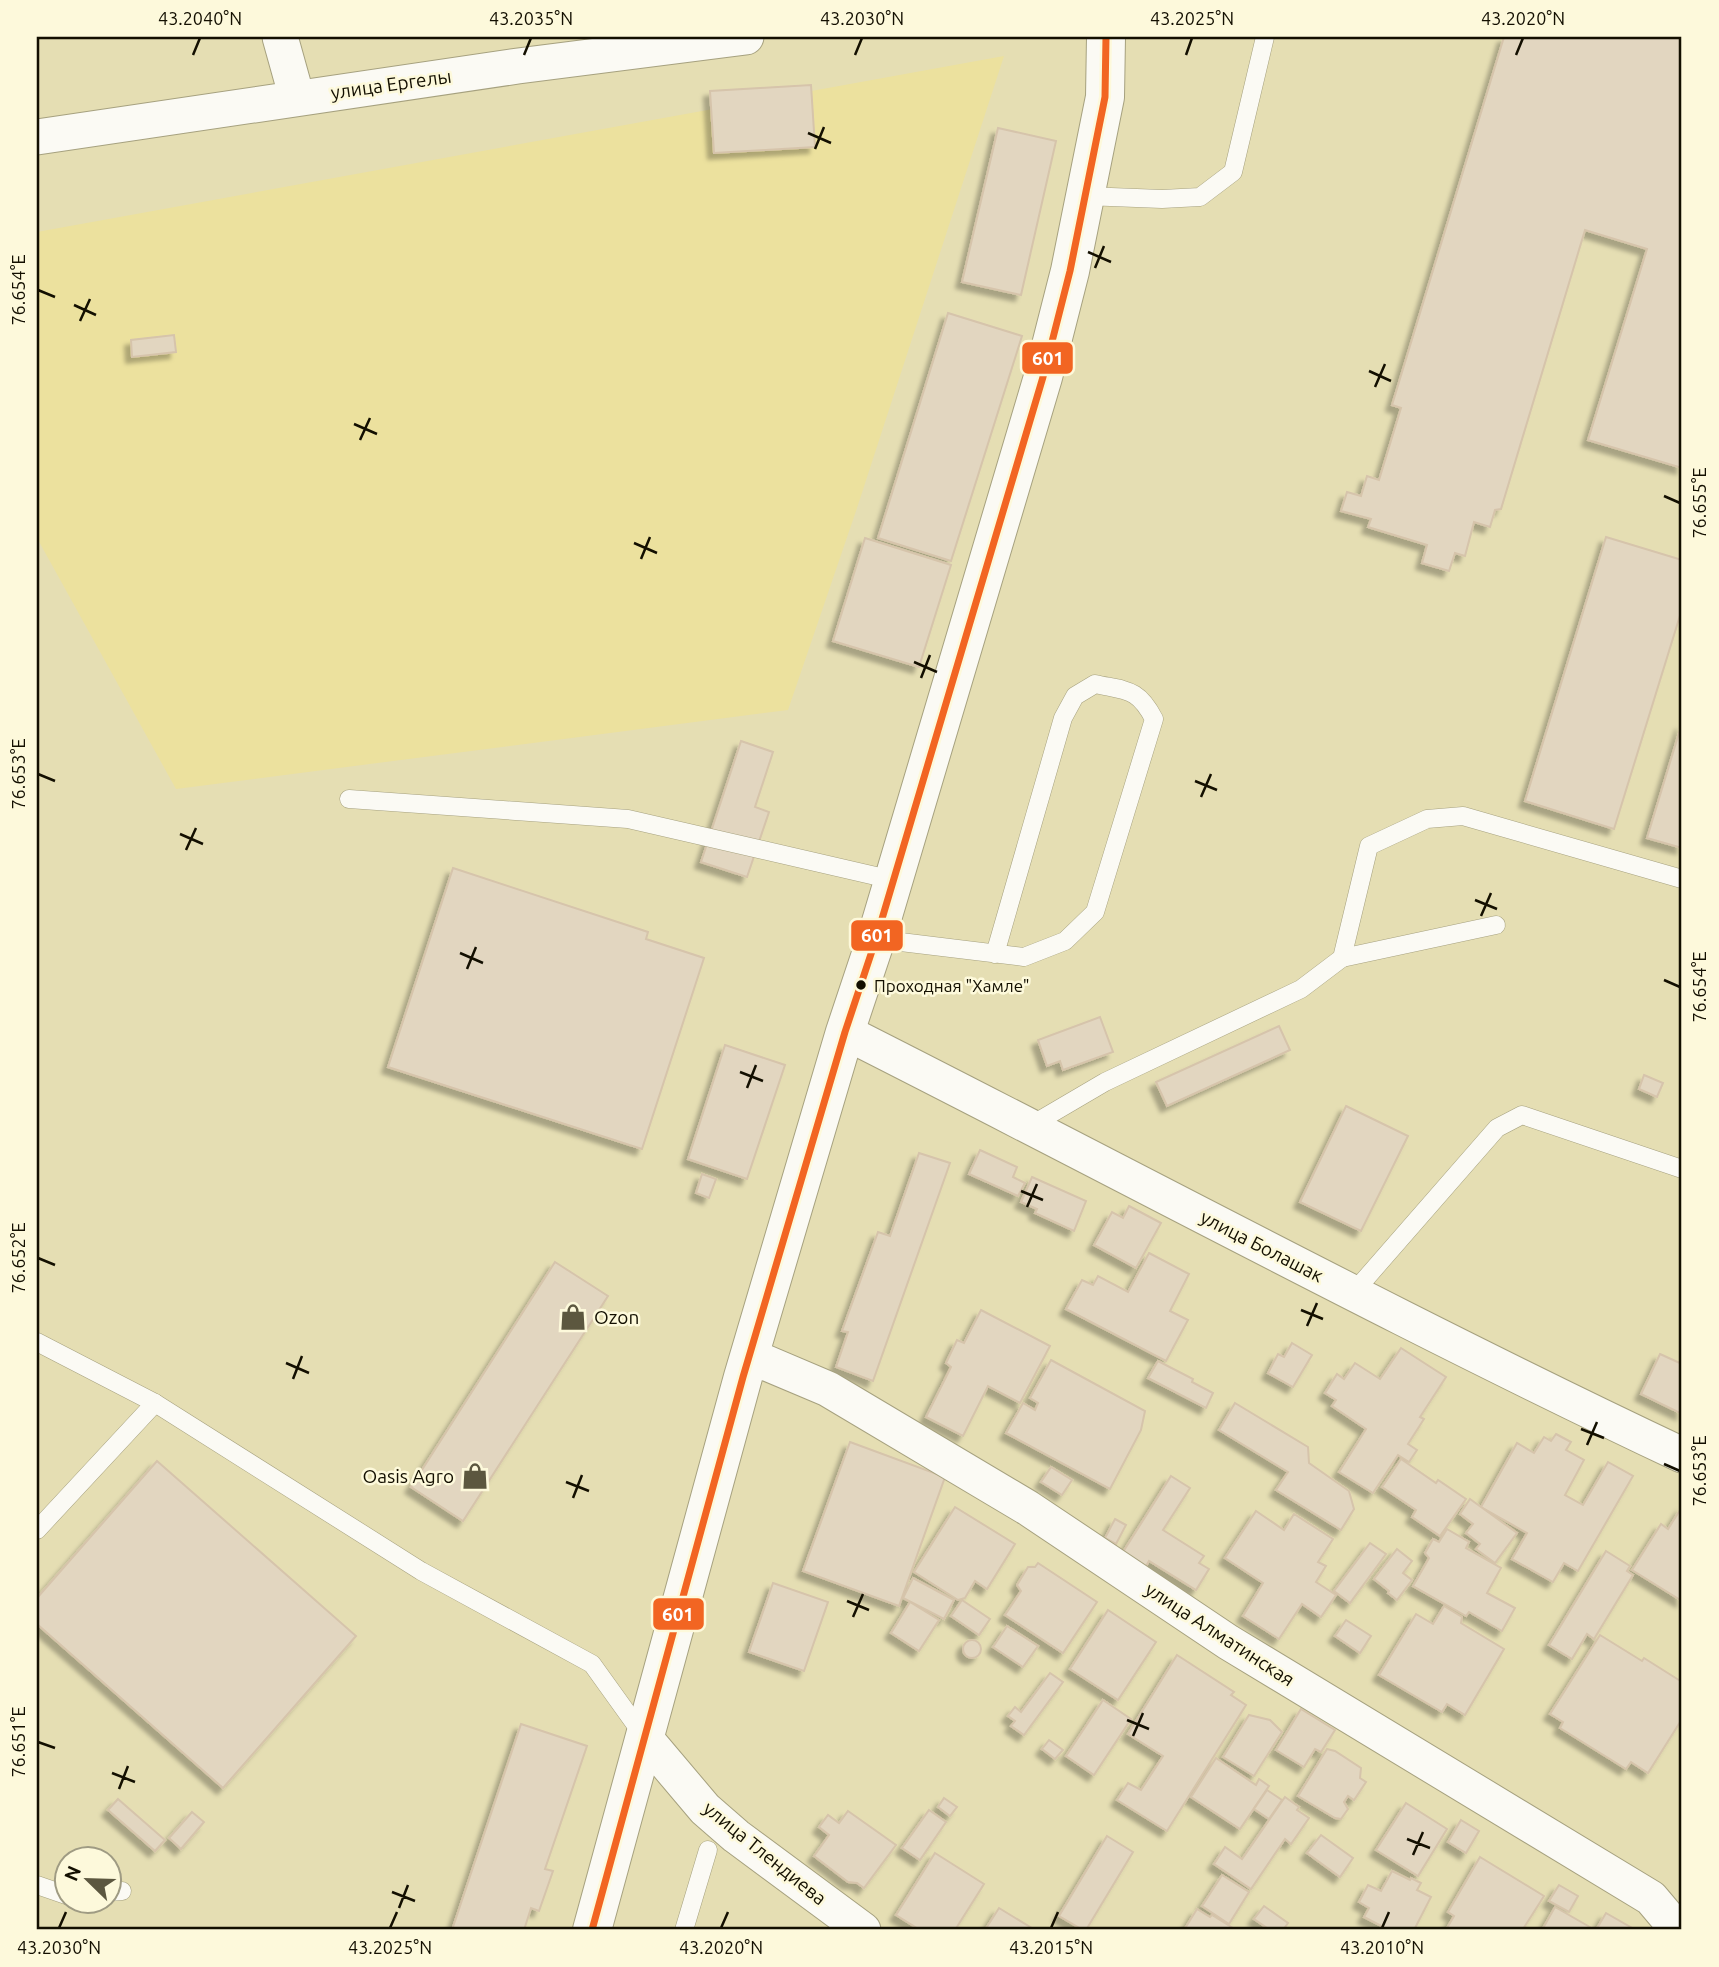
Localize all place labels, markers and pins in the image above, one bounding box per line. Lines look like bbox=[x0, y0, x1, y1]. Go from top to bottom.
place label: Проходная "Хамле" bbox=[874, 976, 1030, 995]
marker: Проходная "Хамле" bbox=[854, 978, 868, 992]
shop icon: Ozon bbox=[558, 1302, 588, 1332]
place label: Ozon bbox=[594, 1306, 639, 1328]
shop icon: Oasis Agro bbox=[460, 1461, 490, 1491]
place label: Oasis Agro bbox=[362, 1465, 454, 1487]

